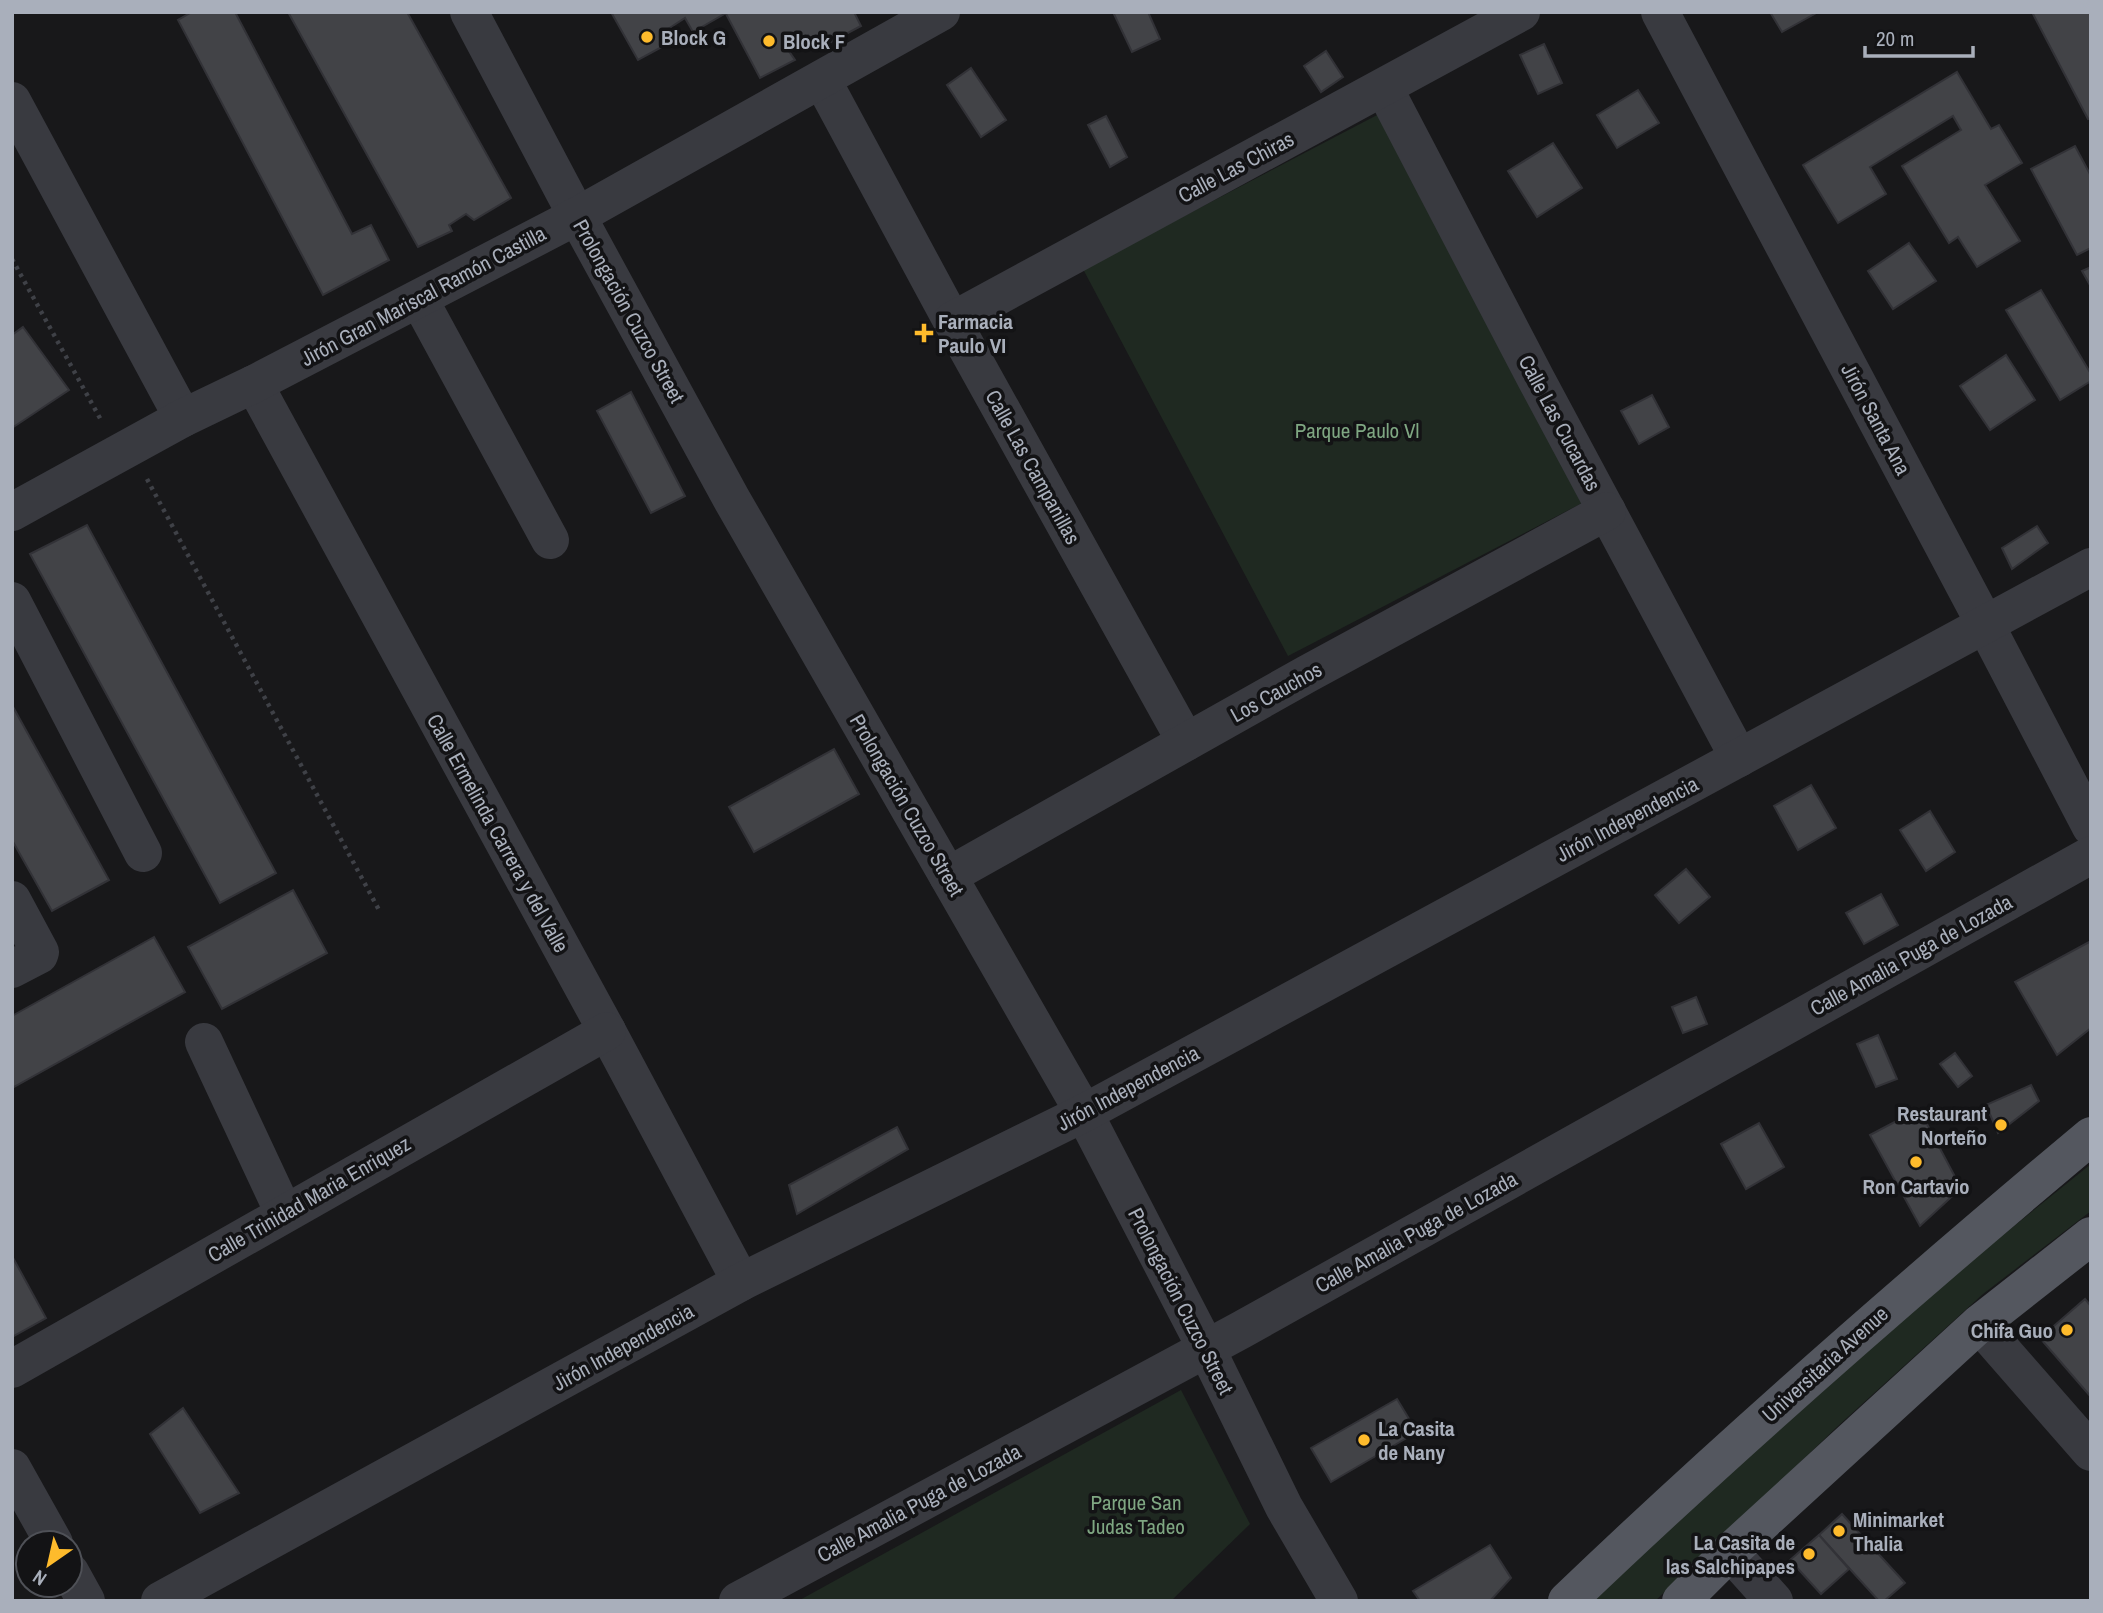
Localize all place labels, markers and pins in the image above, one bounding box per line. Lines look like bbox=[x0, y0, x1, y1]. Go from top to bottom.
place label: Block G bbox=[661, 23, 726, 52]
place label: Block F bbox=[783, 27, 845, 56]
marker: Block G bbox=[639, 29, 655, 45]
marker: Block F bbox=[761, 33, 777, 49]
place label: Farmacia Paulo VI bbox=[938, 307, 1013, 360]
marker: Farmacia Paulo VI bbox=[916, 325, 932, 341]
place label: Restaurant Norteño bbox=[1897, 1099, 1987, 1152]
marker: Restaurant Norteño bbox=[1993, 1117, 2009, 1133]
marker: Ron Cartavio bbox=[1908, 1154, 1924, 1170]
place label: Ron Cartavio bbox=[1862, 1172, 1970, 1201]
place label: Chifa Guo bbox=[1971, 1316, 2053, 1345]
marker: Chifa Guo bbox=[2059, 1322, 2075, 1338]
place label: La Casita de Nany bbox=[1378, 1414, 1455, 1467]
marker: La Casita de Nany bbox=[1356, 1432, 1372, 1448]
place label: Minimarket Thalia bbox=[1853, 1505, 1944, 1558]
marker: Minimarket Thalia bbox=[1831, 1523, 1847, 1539]
place label: La Casita de las Salchipapes bbox=[1666, 1528, 1795, 1581]
marker: La Casita de las Salchipapes bbox=[1801, 1546, 1817, 1562]

